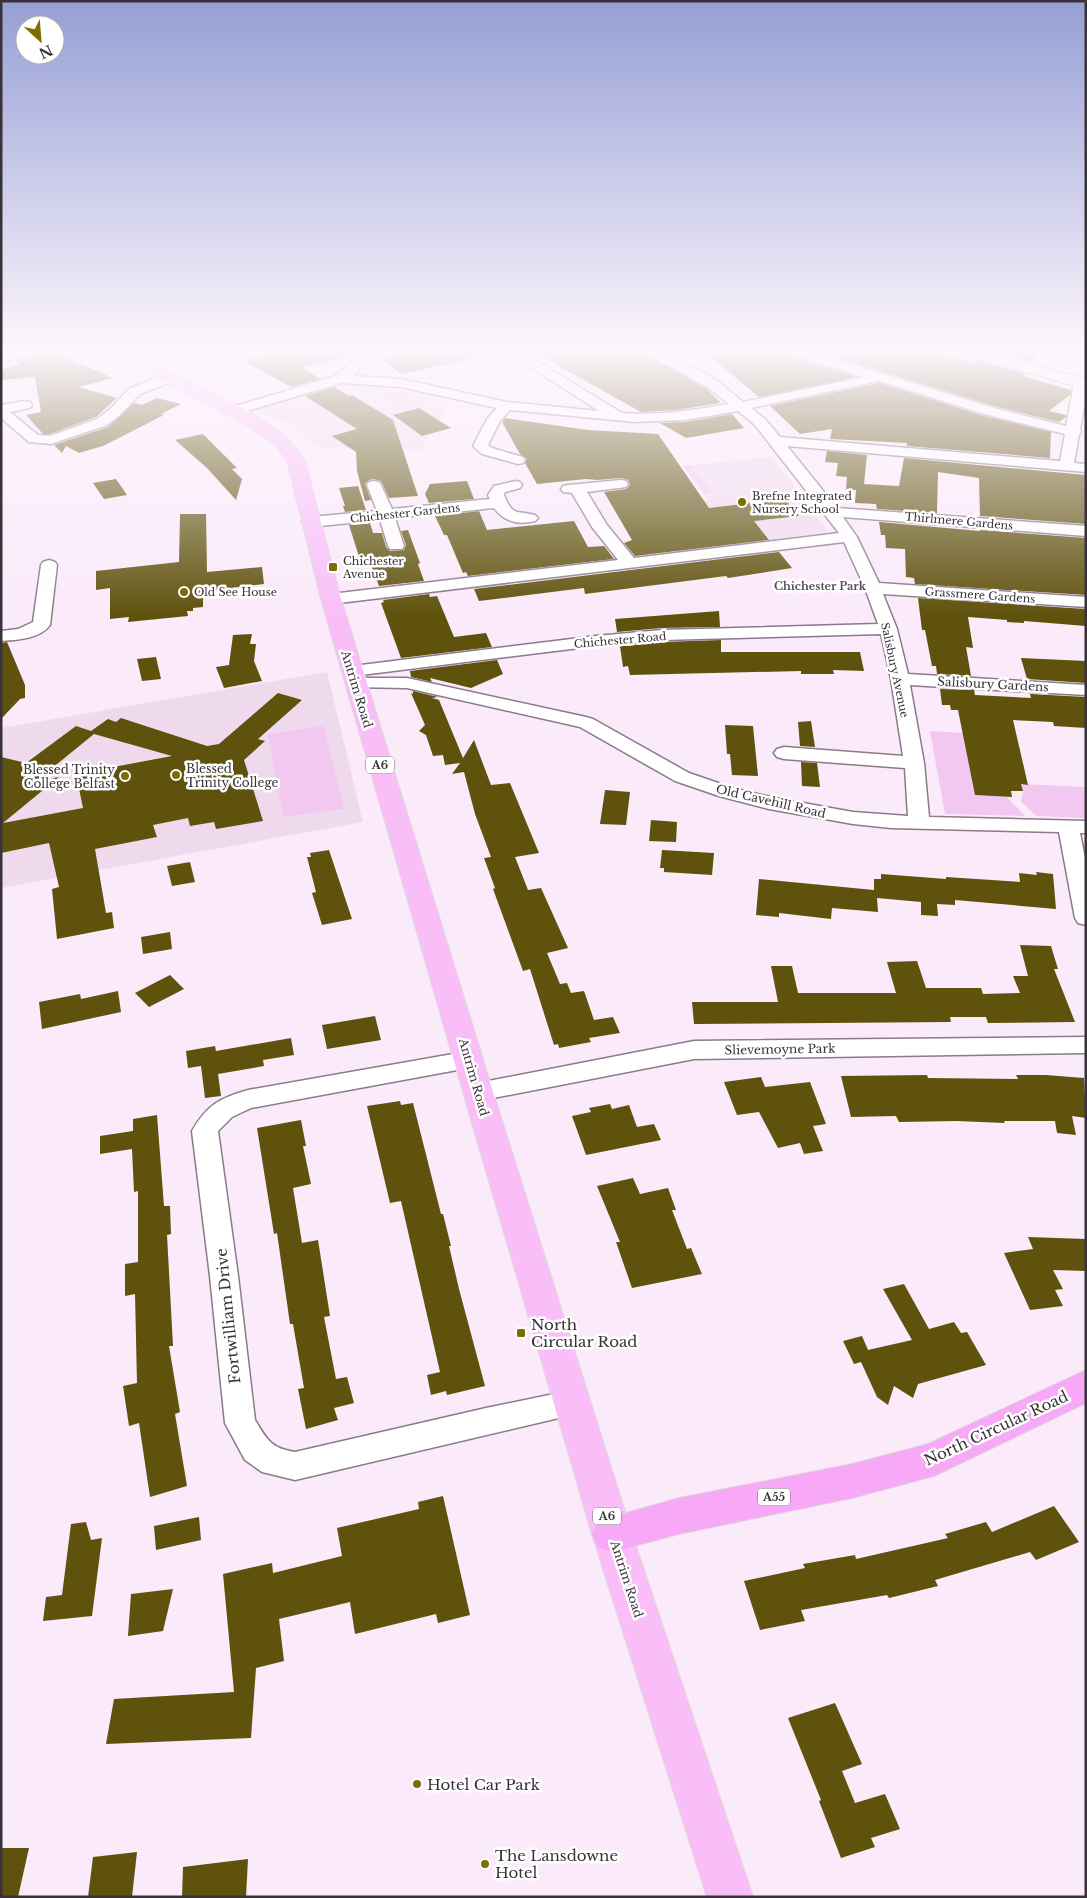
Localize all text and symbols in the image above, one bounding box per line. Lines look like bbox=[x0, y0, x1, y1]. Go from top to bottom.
north arrow bbox=[15, 15, 65, 65]
text: N bbox=[36, 41, 56, 63]
place label: Brefne Integrated Nursery School bbox=[752, 489, 852, 516]
marker: Brefne Integrated Nursery School bbox=[736, 496, 748, 508]
street label: Chichester Gardens bbox=[349, 500, 461, 526]
street label: Thirlmere Gardens bbox=[904, 509, 1014, 533]
place label: Chichester Avenue bbox=[342, 554, 404, 581]
marker: Chichester Avenue bbox=[327, 561, 339, 573]
district label: Chichester Park bbox=[774, 579, 867, 593]
street label: Grassmere Gardens bbox=[924, 584, 1036, 606]
place label: Old See House bbox=[194, 585, 277, 599]
marker: Old See House bbox=[178, 586, 190, 598]
street label: Salisbury Avenue bbox=[878, 621, 912, 719]
street label: Chichester Road bbox=[573, 629, 667, 651]
street label: Antrim Road bbox=[338, 648, 376, 730]
street label: Salisbury Gardens bbox=[937, 674, 1049, 694]
road number: A6 bbox=[366, 756, 394, 774]
place label: Blessed Trinity College bbox=[186, 761, 279, 790]
place label: Blessed Trinity College Belfast bbox=[23, 762, 115, 791]
marker: Blessed Trinity College bbox=[170, 769, 182, 781]
marker: Blessed Trinity College Belfast bbox=[119, 770, 131, 782]
street label: Old Cavehill Road bbox=[715, 781, 827, 821]
street label: Antrim Road bbox=[455, 1035, 492, 1118]
street label: Slievemoyne Park bbox=[724, 1041, 836, 1057]
street label: Fortwilliam Drive bbox=[211, 1247, 245, 1385]
place label: North Circular Road bbox=[531, 1315, 637, 1351]
marker: North Circular Road bbox=[515, 1327, 527, 1339]
street label: North Circular Road bbox=[921, 1386, 1071, 1470]
road number: A55 bbox=[758, 1488, 790, 1505]
road number: A6 bbox=[593, 1508, 621, 1524]
street label: Antrim Road bbox=[607, 1538, 647, 1619]
place label: Hotel Car Park bbox=[427, 1775, 541, 1794]
marker: Hotel Car Park bbox=[411, 1778, 423, 1790]
place label: The Lansdowne Hotel bbox=[495, 1846, 618, 1882]
marker: The Lansdowne Hotel bbox=[479, 1858, 491, 1870]

